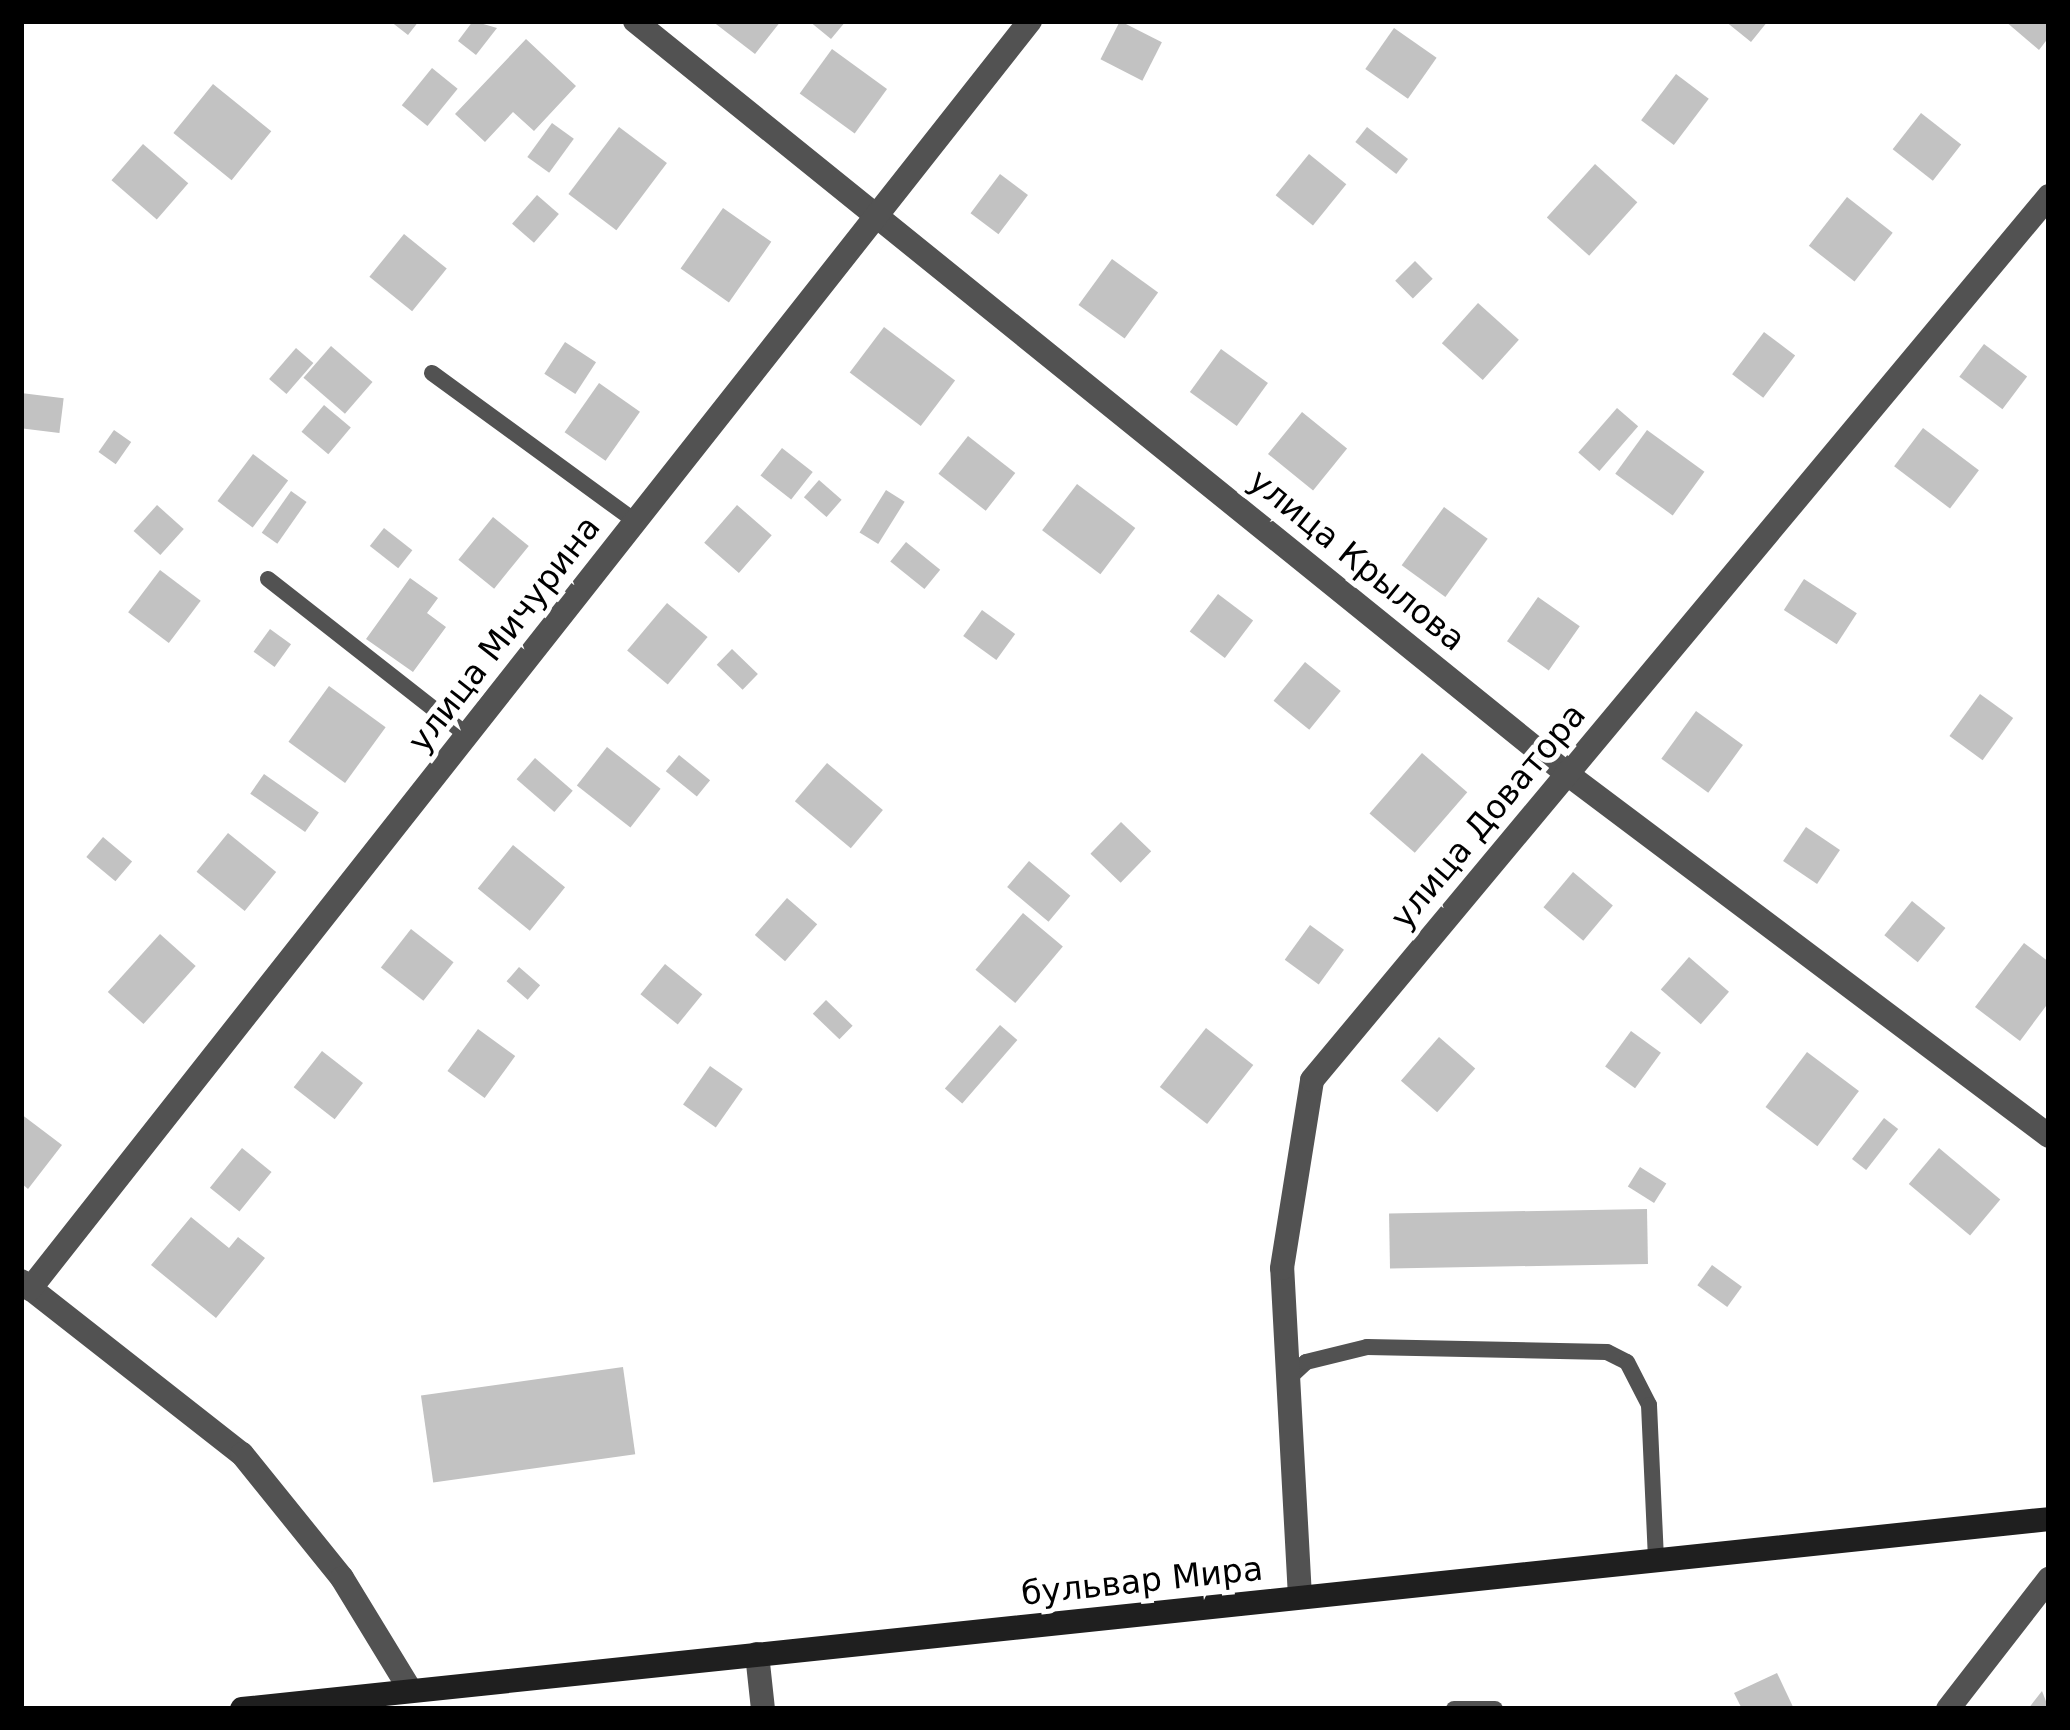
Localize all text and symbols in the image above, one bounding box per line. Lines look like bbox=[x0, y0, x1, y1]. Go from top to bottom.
street label: улица Крылова bbox=[1241, 461, 1473, 659]
street label: улица Мичурина bbox=[400, 508, 608, 760]
street label: улица Доватора bbox=[1382, 695, 1594, 937]
street label: бульвар Мира bbox=[1019, 1549, 1265, 1613]

